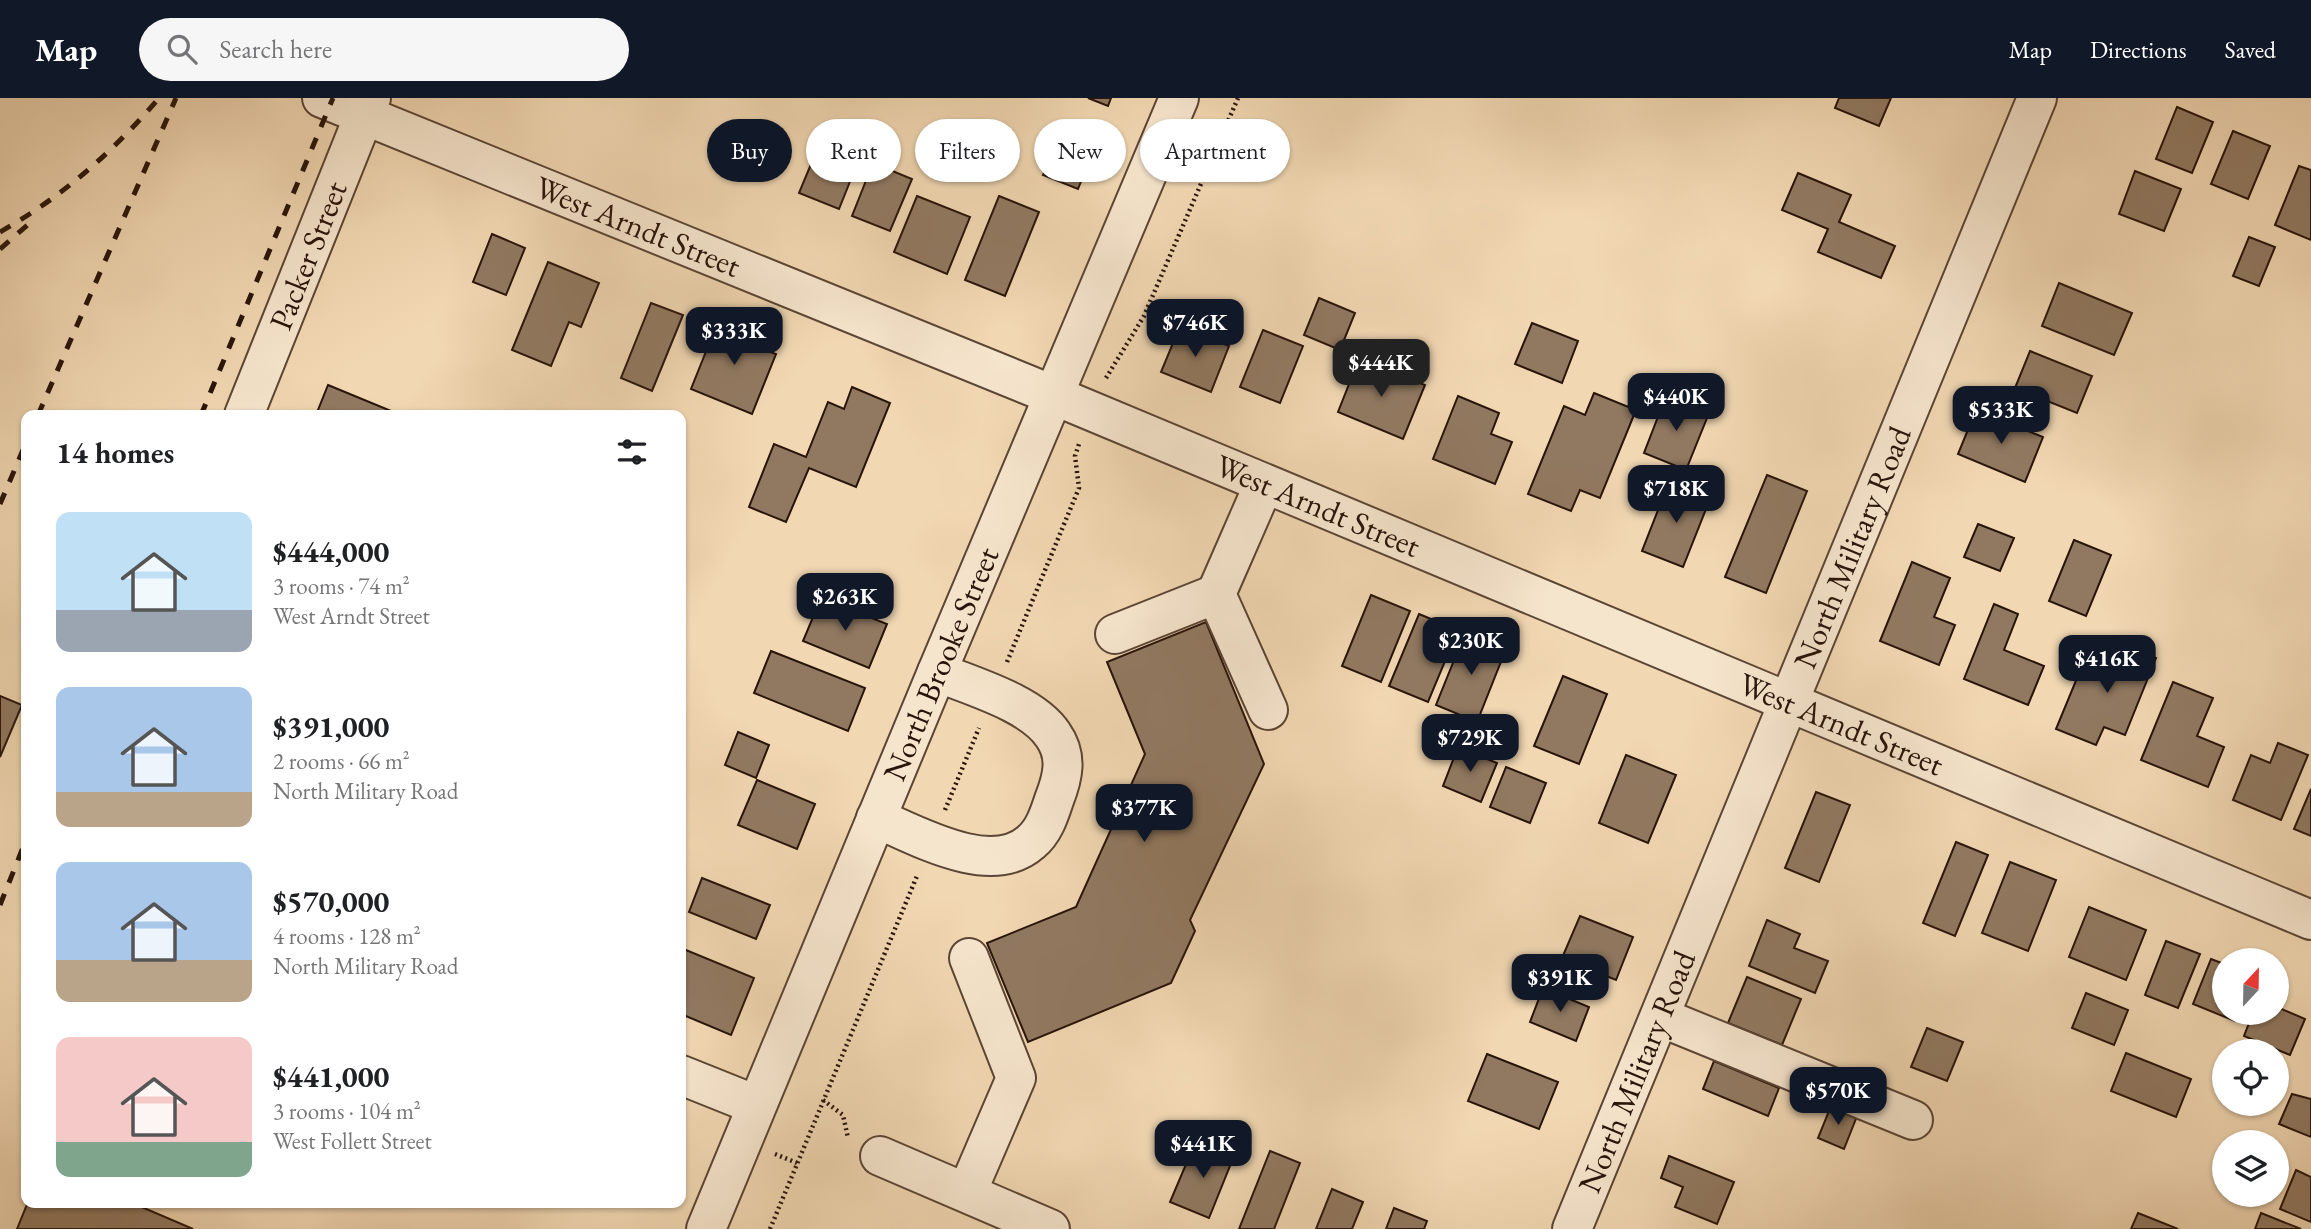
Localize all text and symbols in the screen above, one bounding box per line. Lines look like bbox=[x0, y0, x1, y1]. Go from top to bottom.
search box bbox=[139, 18, 629, 81]
text: Map bbox=[35, 28, 97, 71]
icon: search bbox=[163, 30, 201, 68]
text: Search here bbox=[219, 32, 332, 66]
text: Map bbox=[2009, 34, 2052, 65]
text: Directions bbox=[2090, 34, 2187, 65]
text: Saved bbox=[2225, 34, 2276, 65]
chip: Buy bbox=[707, 119, 792, 182]
chip: Rent bbox=[806, 119, 901, 182]
chip: Filters bbox=[915, 119, 1020, 182]
chip: New bbox=[1034, 119, 1126, 182]
chip: Apartment bbox=[1140, 119, 1290, 182]
street label: West Arndt Street bbox=[529, 166, 747, 287]
street label: Packer Street bbox=[259, 175, 357, 336]
pin: $746K bbox=[1146, 300, 1244, 359]
text: $746K bbox=[1163, 307, 1227, 337]
pin: $333K bbox=[685, 308, 783, 367]
text: $333K bbox=[702, 315, 766, 345]
pin: $444K bbox=[1332, 340, 1430, 399]
text: $444K bbox=[1349, 347, 1413, 377]
pin: $440K bbox=[1627, 374, 1725, 433]
text: $440K bbox=[1644, 381, 1708, 411]
pin: $533K bbox=[1952, 386, 2050, 446]
text: $533K bbox=[1969, 394, 2033, 424]
street label: North Military Road bbox=[1784, 419, 1921, 675]
text: 14 homes bbox=[56, 433, 174, 472]
icon: filters bbox=[613, 433, 651, 471]
street label: West Arndt Street bbox=[1209, 444, 1427, 567]
pin: $718K bbox=[1627, 466, 1725, 525]
text: $718K bbox=[1644, 473, 1708, 503]
text: $444,000 bbox=[273, 532, 389, 571]
icon: home bbox=[112, 540, 196, 624]
street label: North Brooke Street bbox=[873, 540, 1008, 787]
text: 3 rooms · 74 m² bbox=[273, 571, 410, 601]
pin: $263K bbox=[796, 574, 894, 633]
text: $263K bbox=[813, 581, 877, 611]
text: West Arndt Street bbox=[273, 601, 430, 631]
pin: $230K bbox=[1422, 618, 1520, 677]
text: $230K bbox=[1439, 625, 1503, 655]
pin: $416K bbox=[2058, 636, 2156, 695]
text: $416K bbox=[2075, 643, 2139, 673]
street label: West Arndt Street bbox=[1732, 662, 1950, 785]
text: $391,000 bbox=[273, 707, 389, 746]
pin: $729K bbox=[1421, 714, 1519, 774]
icon: home bbox=[112, 715, 196, 799]
text: $729K bbox=[1438, 722, 1502, 752]
text: 2 rooms · 66 m² bbox=[273, 746, 410, 776]
text: North Military Road bbox=[273, 776, 458, 806]
pin: $377K bbox=[1095, 784, 1193, 844]
text: $377K bbox=[1112, 792, 1176, 822]
text: $570,000 bbox=[273, 882, 389, 921]
icon: home bbox=[112, 890, 196, 974]
text: 4 rooms · 128 m² bbox=[273, 921, 421, 951]
street label: North Military Road bbox=[1568, 944, 1705, 1199]
north arrow bbox=[2212, 948, 2289, 1026]
map controls bbox=[2212, 948, 2289, 1207]
text: North Military Road bbox=[273, 951, 458, 981]
pin: $391K bbox=[1511, 954, 1609, 1014]
text: $391K bbox=[1528, 962, 1592, 992]
button: locate bbox=[2212, 1039, 2289, 1116]
text: $441,000 bbox=[273, 1057, 389, 1096]
icon: home bbox=[112, 1065, 196, 1149]
pin: $570K bbox=[1789, 1068, 1887, 1127]
text: $570K bbox=[1806, 1075, 1870, 1105]
text: 3 rooms · 104 m² bbox=[273, 1096, 421, 1126]
pin: $441K bbox=[1154, 1121, 1252, 1180]
text: West Follett Street bbox=[273, 1126, 432, 1156]
text: $441K bbox=[1171, 1128, 1235, 1158]
button: layers bbox=[2212, 1130, 2289, 1207]

